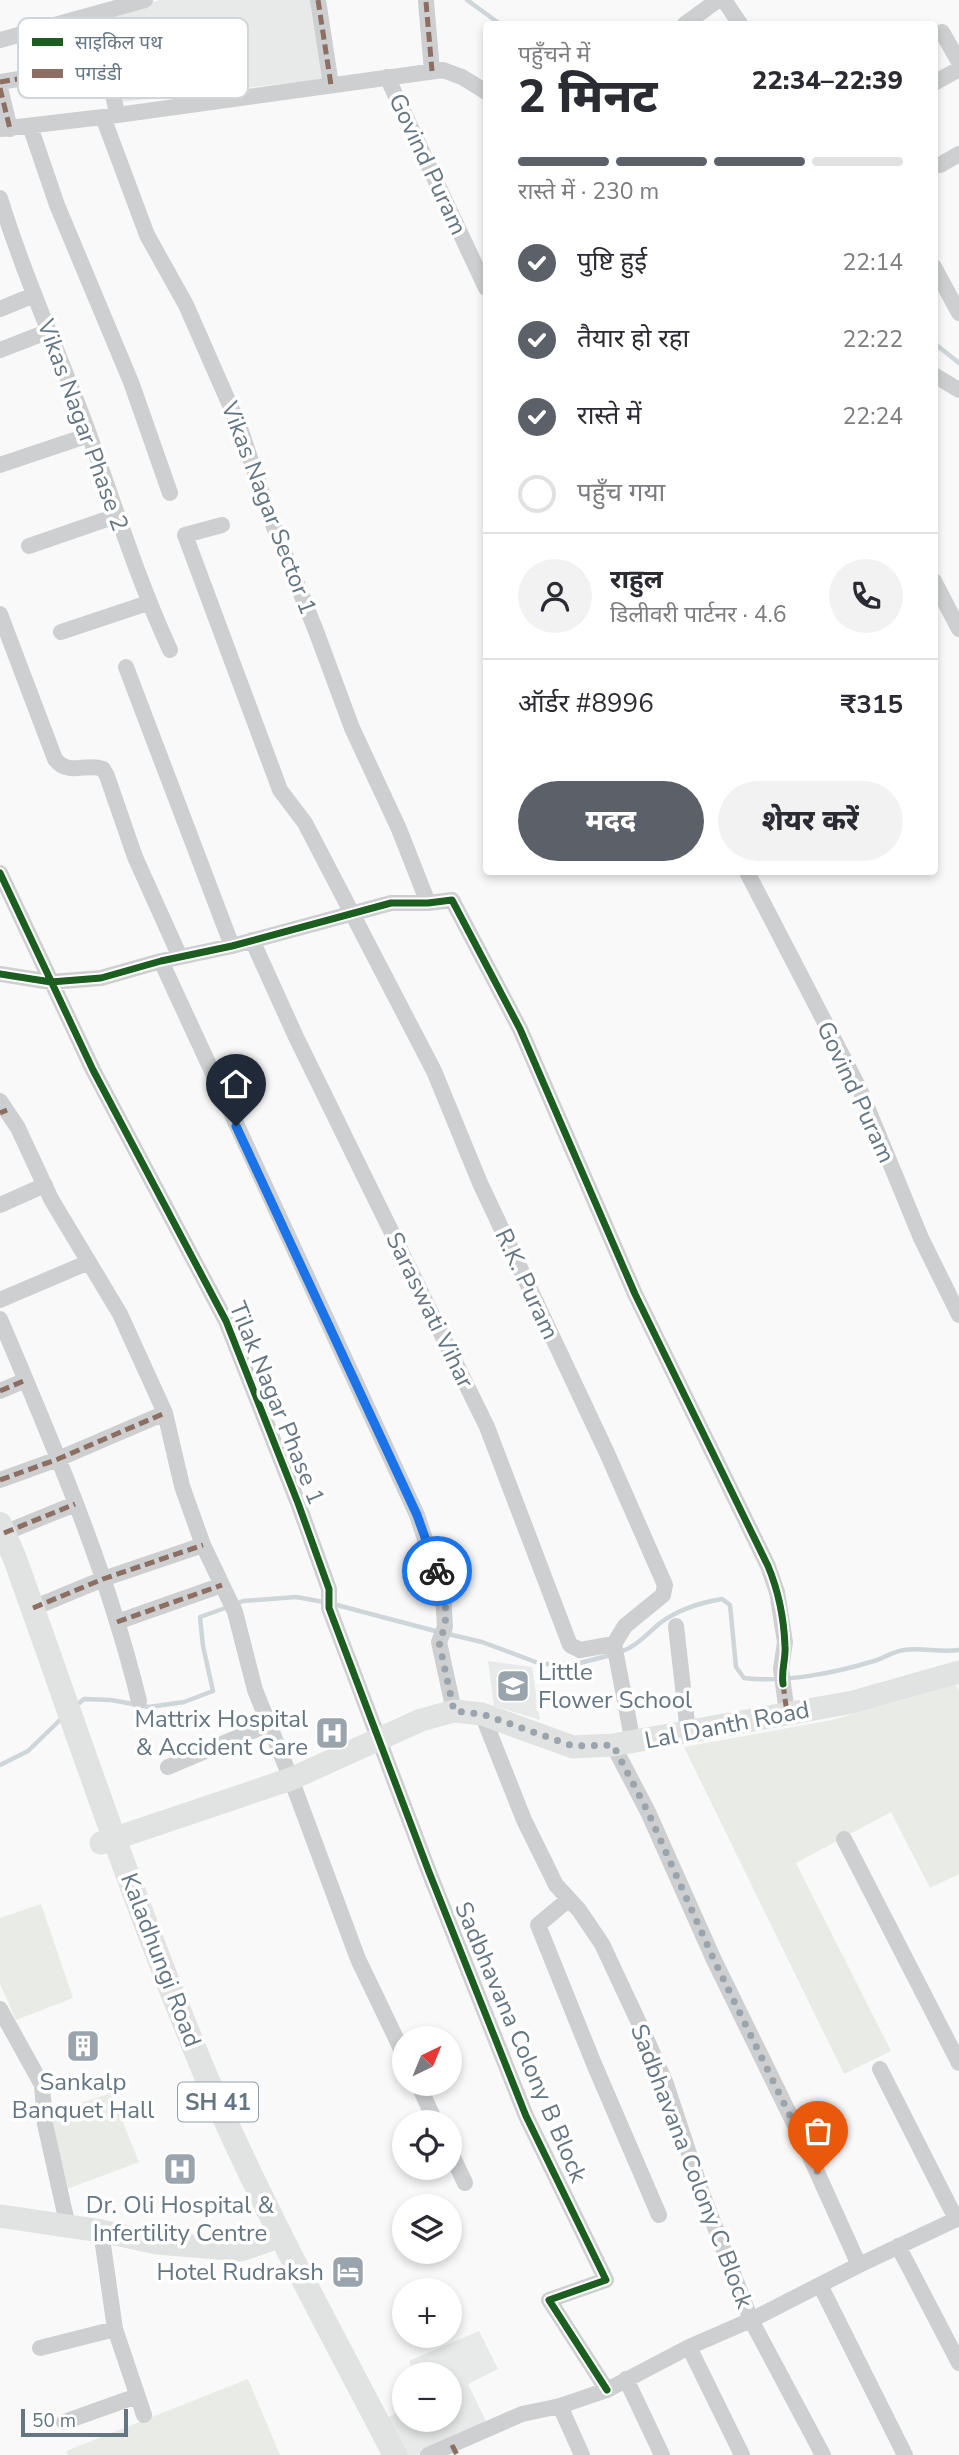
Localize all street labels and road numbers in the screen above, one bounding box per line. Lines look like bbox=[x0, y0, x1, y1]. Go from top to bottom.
street label: Govind Puram bbox=[381, 88, 475, 240]
street label: Vikas Nagar Phase 2 bbox=[30, 314, 136, 535]
street label: Vikas Nagar Sector 1 bbox=[213, 396, 324, 619]
street label: Govind Puram bbox=[809, 1016, 903, 1168]
street label: R.K. Puram bbox=[487, 1223, 567, 1345]
street label: Saraswati Vihar bbox=[378, 1227, 482, 1394]
street label: Tilak Nagar Phase 1 bbox=[222, 1297, 332, 1509]
street label: Lal Danth Road bbox=[642, 1693, 812, 1757]
street label: Kaladhungi Road bbox=[113, 1868, 209, 2052]
street label: Sadbhavana Colony B Block bbox=[447, 1897, 595, 2188]
street label: Sadbhavana Colony C Block bbox=[623, 2019, 761, 2314]
road number: SH 41 bbox=[178, 2082, 258, 2122]

